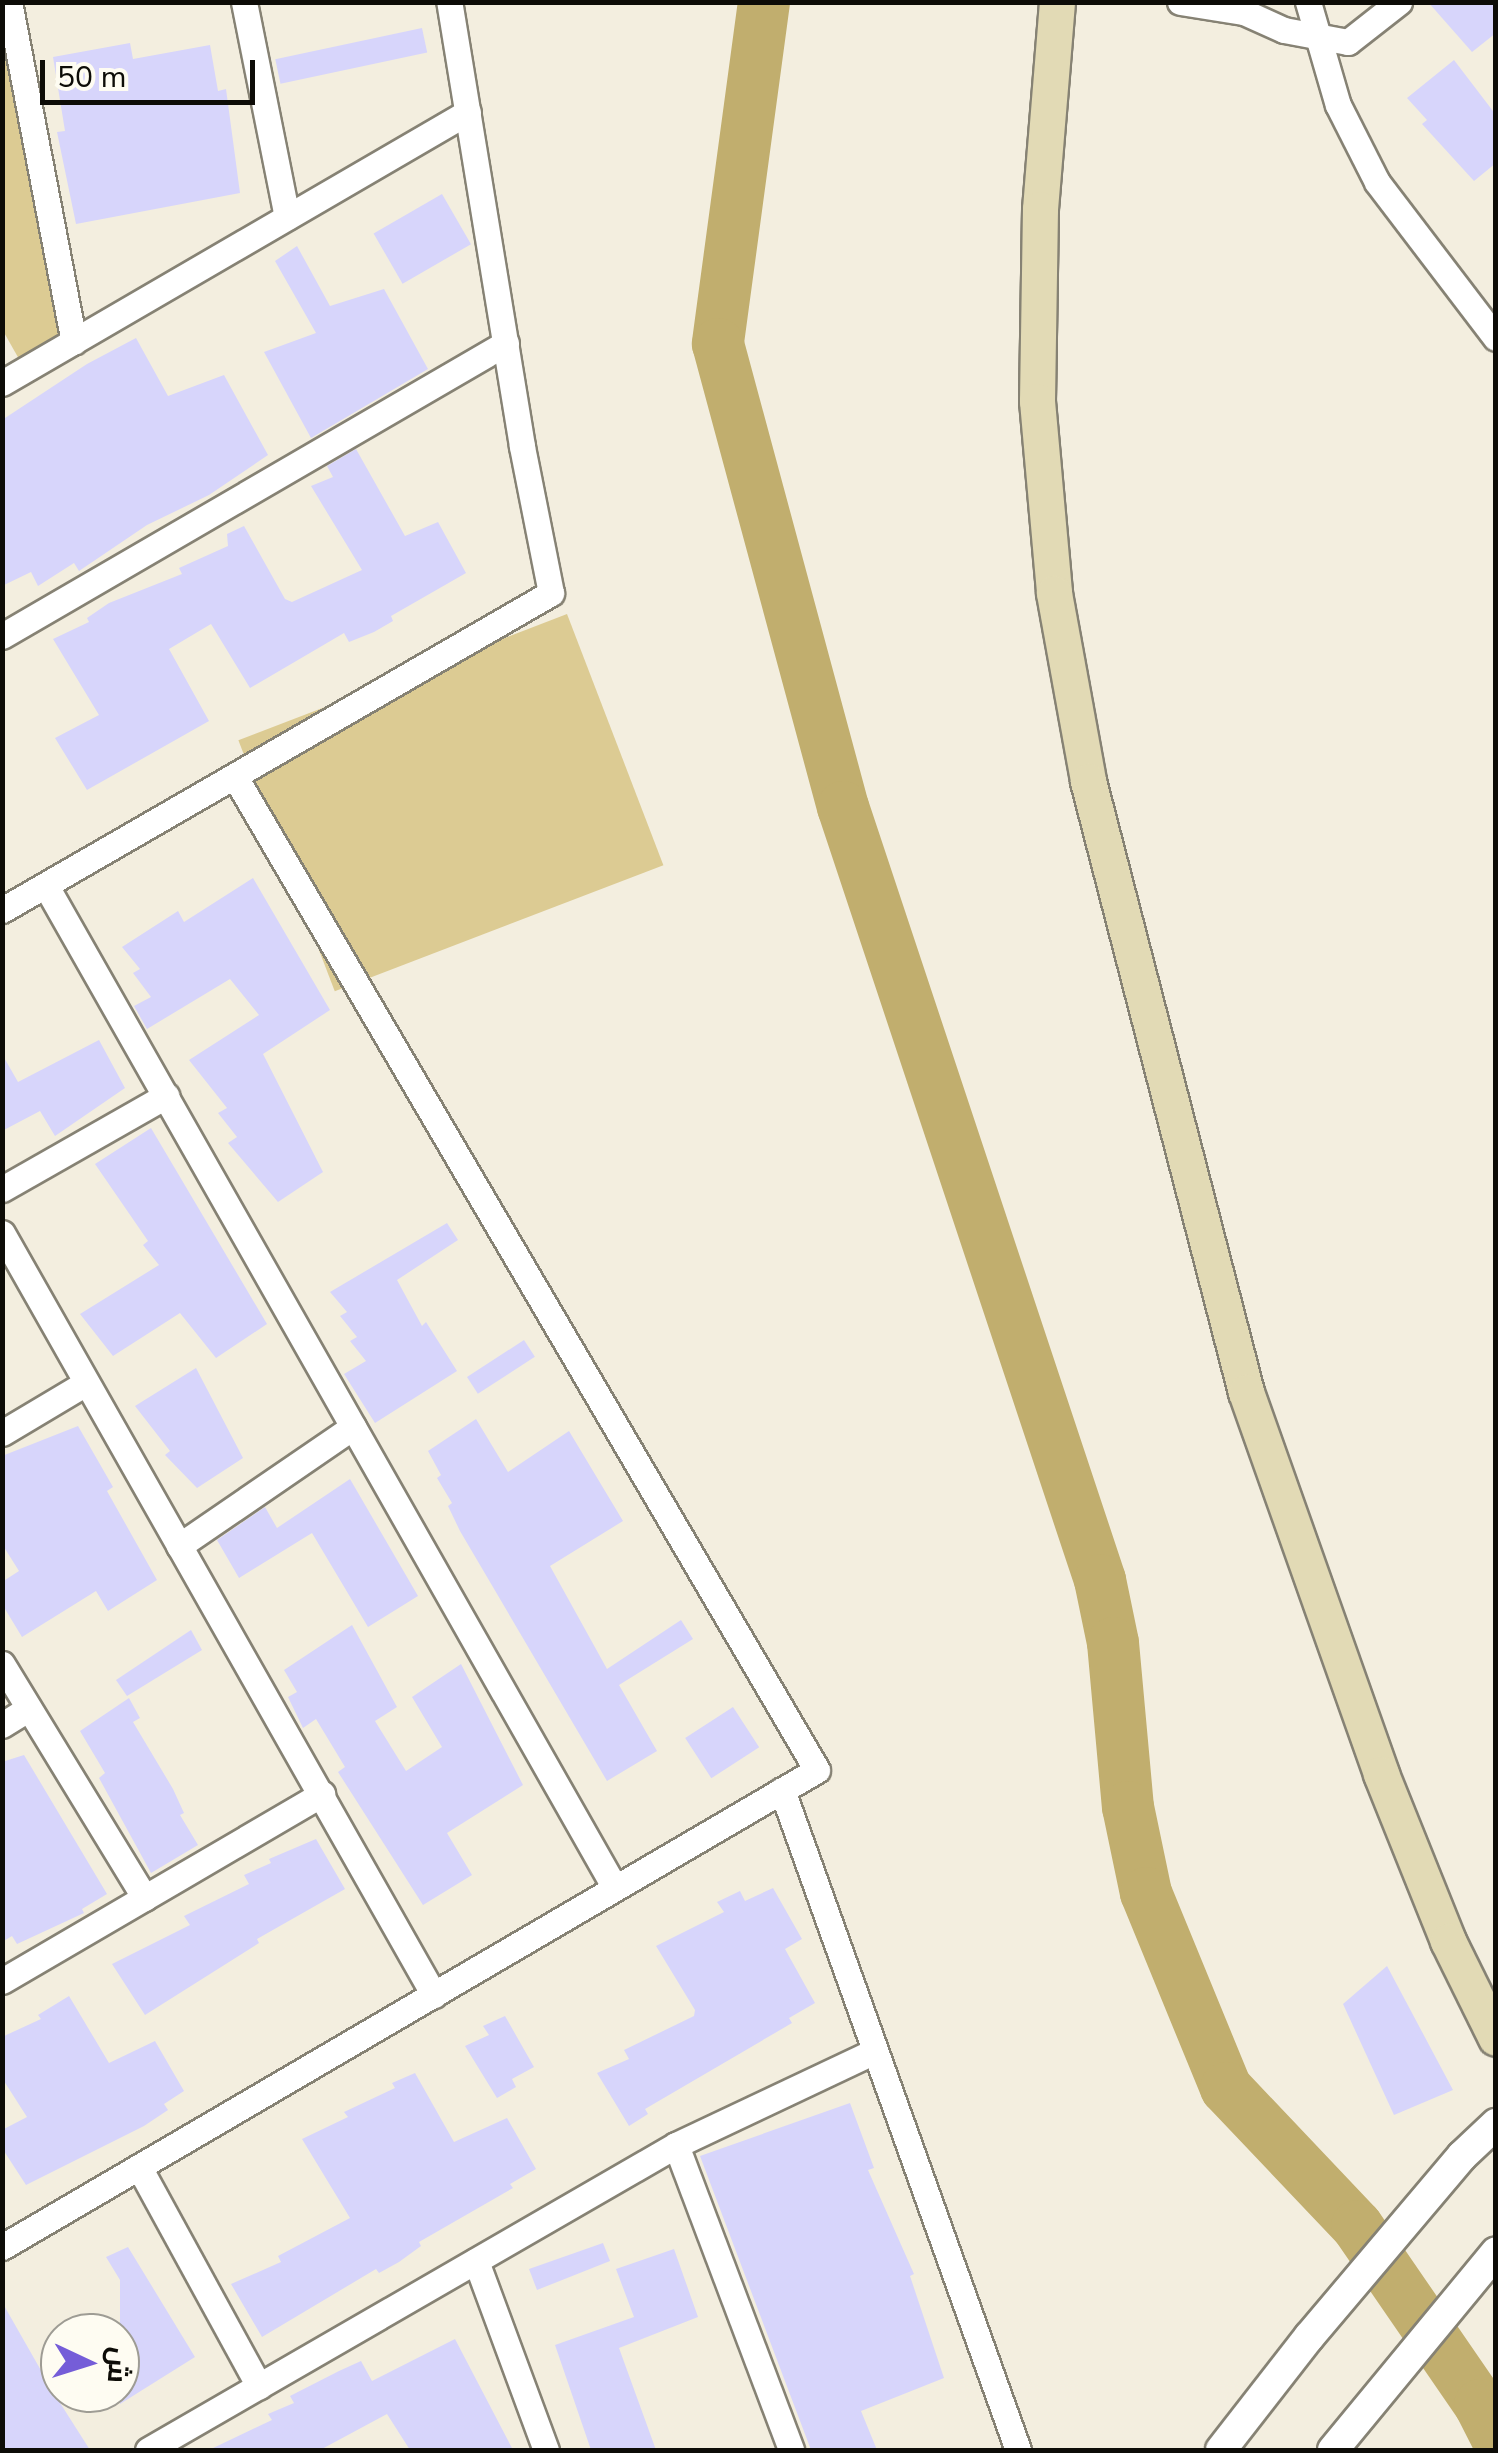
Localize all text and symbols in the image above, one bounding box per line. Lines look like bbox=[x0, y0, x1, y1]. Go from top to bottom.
scale bar bbox=[45, 40, 260, 102]
text: 50 m bbox=[57, 57, 126, 98]
north arrow bbox=[40, 2313, 140, 2413]
text: ش bbox=[98, 2346, 138, 2384]

